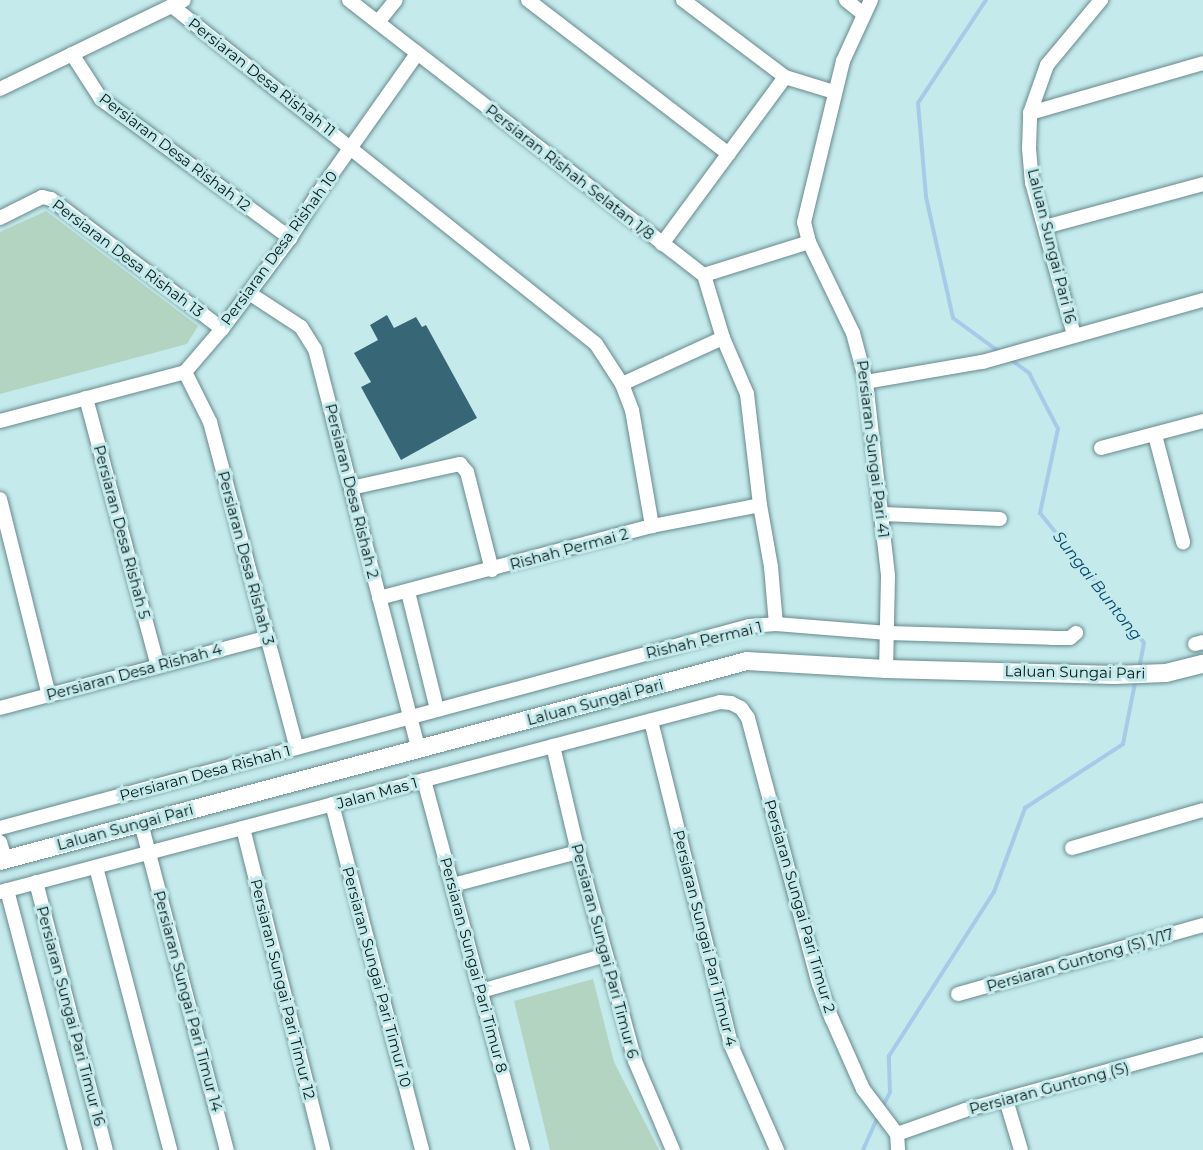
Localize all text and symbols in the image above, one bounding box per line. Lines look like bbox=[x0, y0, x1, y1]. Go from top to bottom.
street label: Persiaran Desa Rishah 11 bbox=[185, 14, 339, 140]
street label: Persiaran Desa Rishah 12 bbox=[96, 89, 254, 215]
street label: Persiaran Rishah Selatan 1/8 bbox=[482, 101, 658, 243]
street label: Persiaran Desa Rishah 10 bbox=[217, 167, 341, 329]
street label: Laluan Sungai Pari 16 bbox=[1024, 167, 1080, 325]
street label: Persiaran Desa Rishah 13 bbox=[49, 195, 207, 321]
street label: Persiaran Sungai Pari 41 bbox=[853, 359, 893, 539]
street label: Persiaran Desa Rishah 2 bbox=[322, 402, 382, 580]
street label: Persiaran Desa Rishah 5 bbox=[90, 443, 154, 621]
street label: Persiaran Desa Rishah 3 bbox=[214, 469, 278, 647]
street label: Rishah Permai 2 bbox=[508, 525, 630, 573]
water label: Sungai Buntong bbox=[1048, 528, 1146, 644]
street label: Rishah Permai 1 bbox=[644, 618, 764, 662]
street label: Persiaran Desa Rishah 4 bbox=[44, 640, 224, 704]
street label: Laluan Sungai Pari bbox=[1005, 662, 1145, 682]
street label: Laluan Sungai Pari bbox=[525, 675, 665, 729]
street label: Persiaran Desa Rishah 1 bbox=[117, 741, 293, 805]
street label: Jalan Mas 1 bbox=[335, 774, 419, 812]
street label: Persiaran Sungai Pari Timur 2 bbox=[761, 797, 839, 1015]
street label: Laluan Sungai Pari bbox=[55, 800, 195, 854]
street label: Persiaran Sungai Pari Timur 4 bbox=[669, 828, 741, 1048]
street label: Persiaran Sungai Pari Timur 6 bbox=[568, 842, 642, 1060]
street label: Persiaran Sungai Pari Timur 8 bbox=[437, 855, 511, 1075]
street label: Persiaran Sungai Pari Timur 10 bbox=[339, 865, 415, 1089]
street label: Persiaran Sungai Pari Timur 12 bbox=[247, 877, 319, 1101]
street label: Persiaran Sungai Pari Timur 14 bbox=[150, 889, 226, 1113]
street label: Persiaran Sungai Pari Timur 16 bbox=[33, 904, 109, 1128]
street label: Persiaran Guntong (S) 1/17 bbox=[984, 925, 1176, 995]
street label: Persiaran Guntong (S) bbox=[967, 1058, 1131, 1118]

